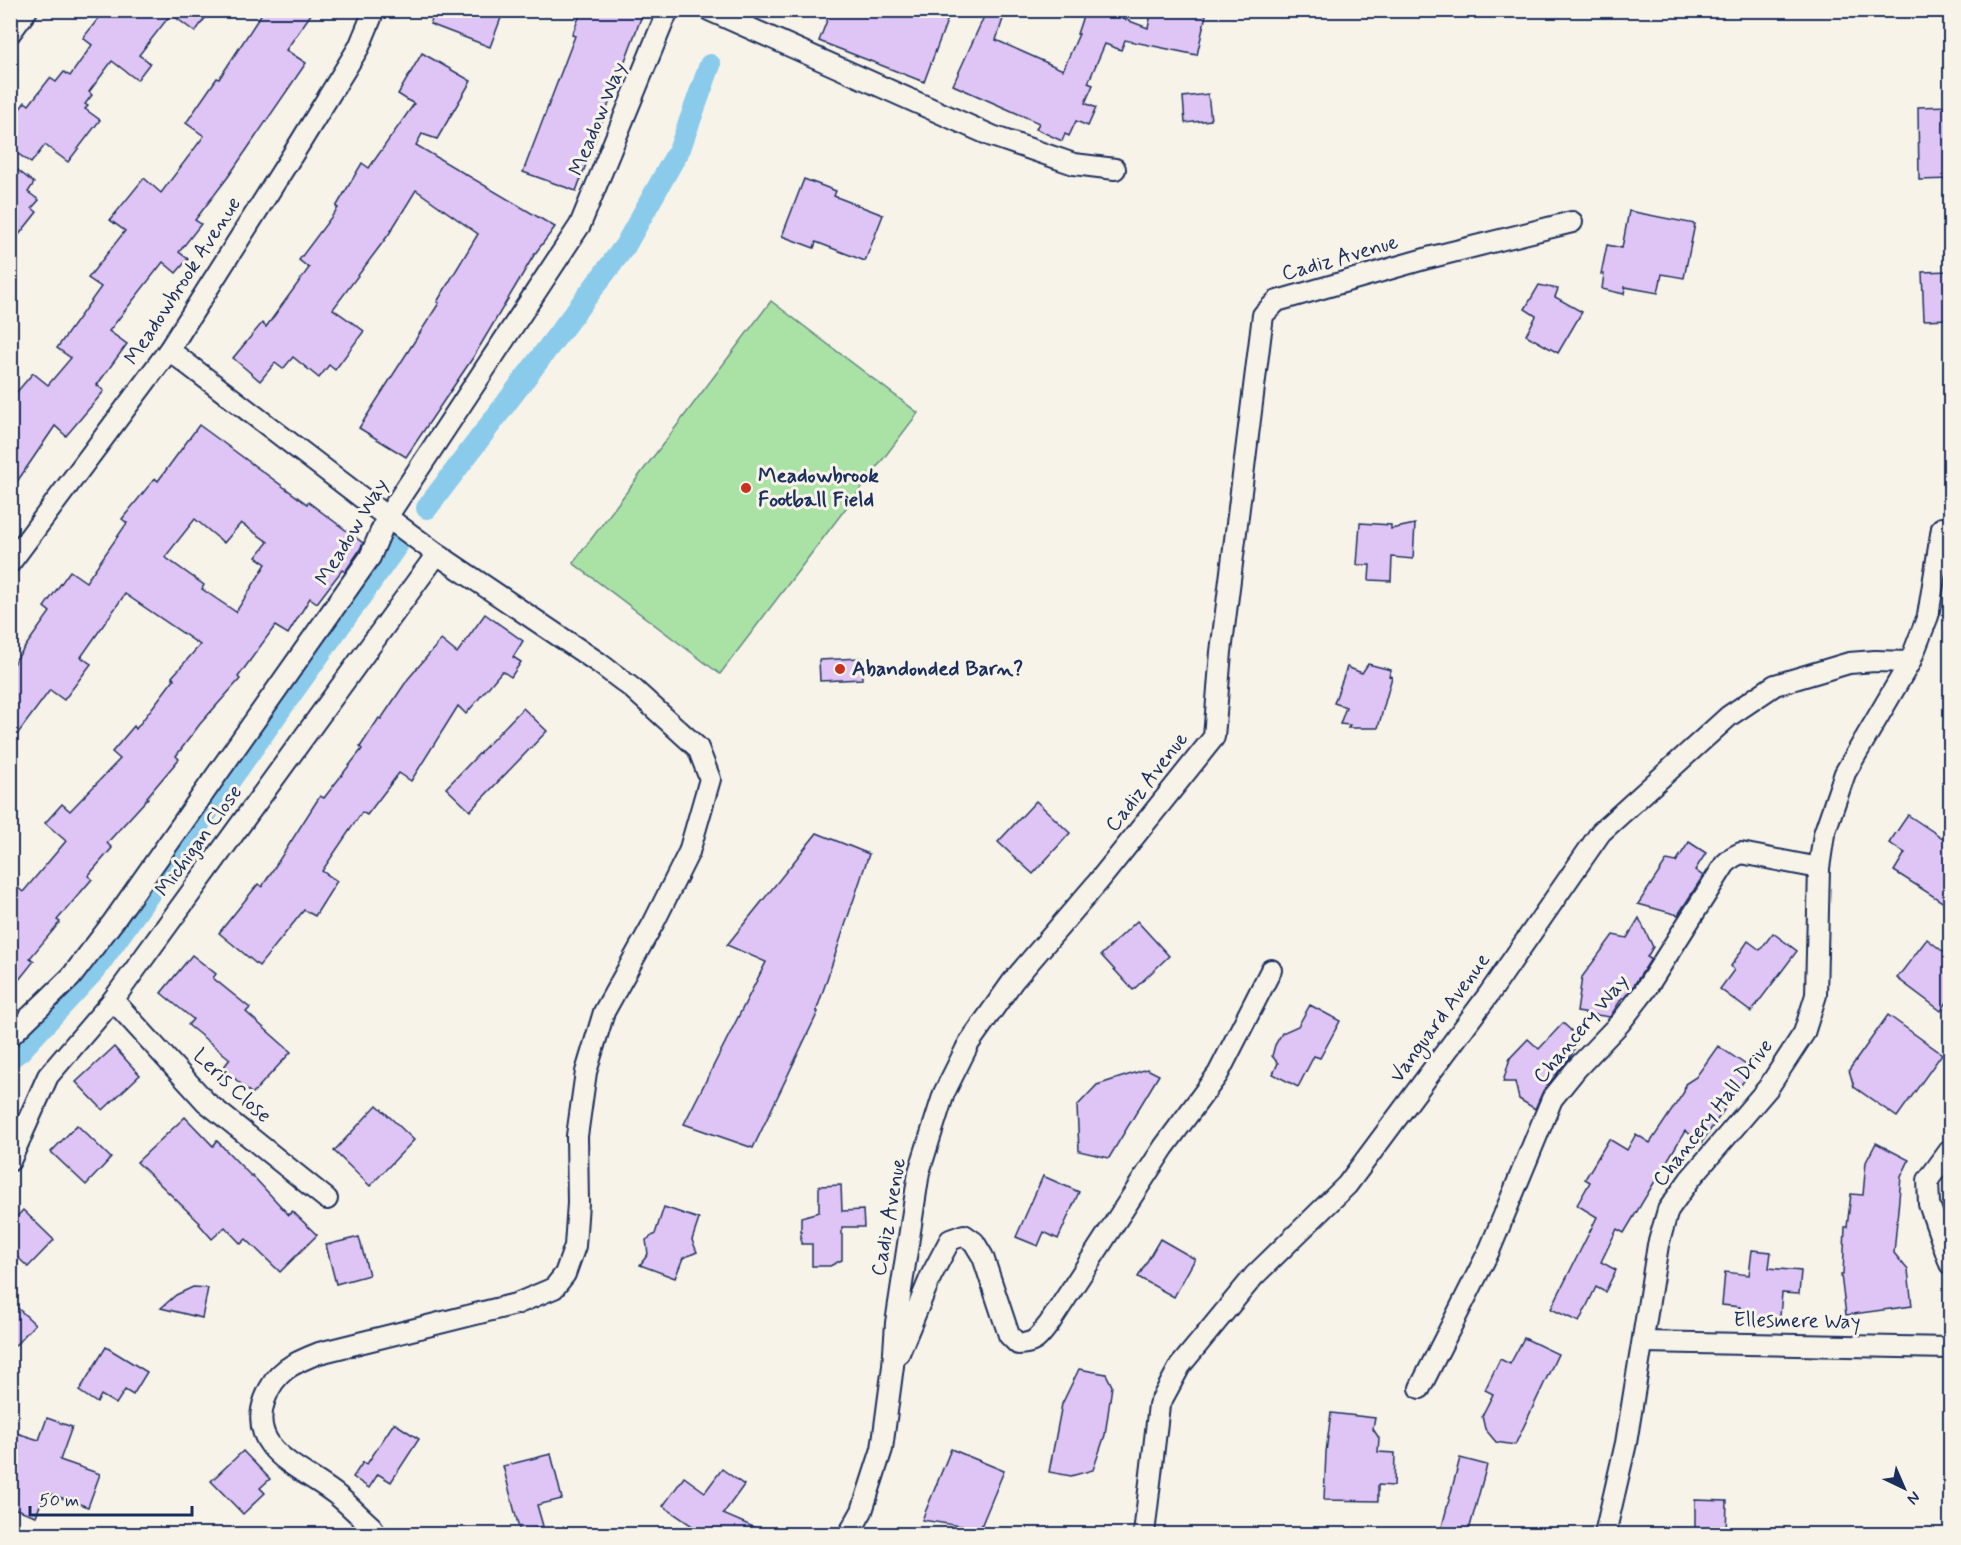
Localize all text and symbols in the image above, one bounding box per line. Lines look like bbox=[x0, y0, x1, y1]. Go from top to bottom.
street label: Meadow Way bbox=[562, 58, 634, 180]
street label: Meadowbrook Avenue bbox=[118, 191, 248, 371]
street label: Cadiz Avenue bbox=[1279, 228, 1402, 288]
place label: Meadowbrook Football Field bbox=[758, 462, 879, 514]
street label: Meadow Way bbox=[309, 473, 395, 591]
marker: Meadowbrook Football Field bbox=[739, 481, 753, 495]
place label: Abandonded Barn? bbox=[852, 655, 1023, 683]
marker: Abandonded Barn? bbox=[833, 662, 847, 676]
street label: Cadiz Avenue bbox=[1099, 726, 1195, 838]
street label: Michigan Close bbox=[149, 779, 249, 903]
street label: Vanguard Avenue bbox=[1383, 947, 1498, 1089]
street label: Chancery Way bbox=[1527, 968, 1635, 1090]
street label: Chancery Hall Drive bbox=[1646, 1033, 1780, 1193]
street label: Leris Close bbox=[187, 1042, 277, 1130]
street label: Cadiz Avenue bbox=[865, 1155, 913, 1278]
street label: Ellesmere Way bbox=[1733, 1306, 1861, 1336]
north arrow bbox=[1874, 1458, 1934, 1518]
scale bar bbox=[30, 1479, 192, 1517]
text: N bbox=[1902, 1486, 1925, 1509]
text: 50 m bbox=[39, 1489, 79, 1513]

